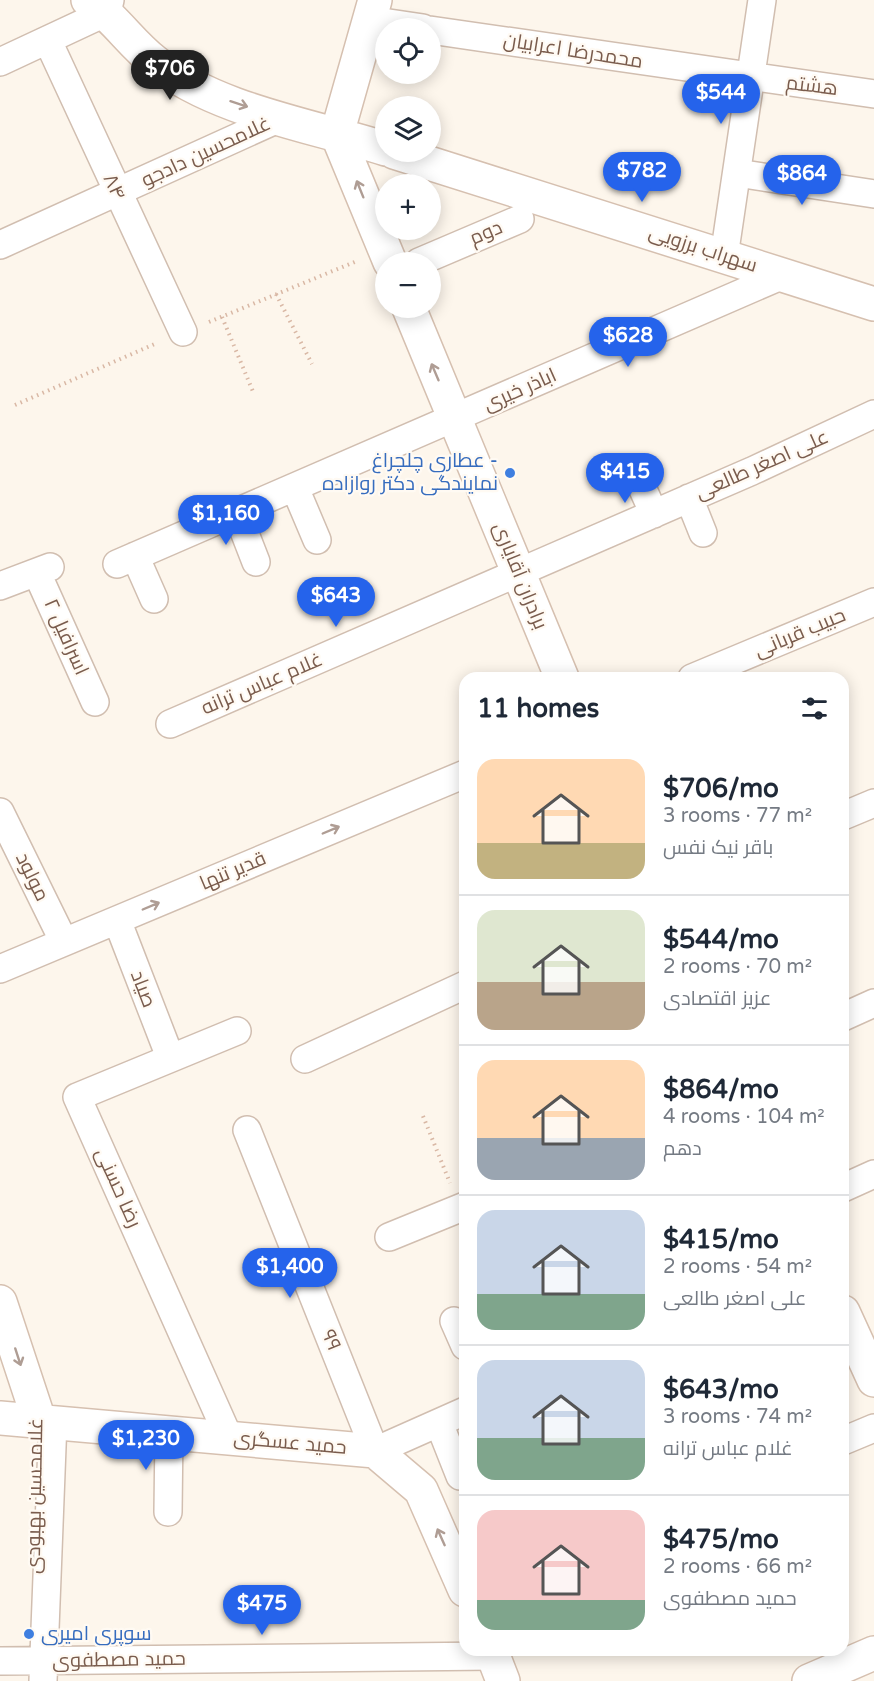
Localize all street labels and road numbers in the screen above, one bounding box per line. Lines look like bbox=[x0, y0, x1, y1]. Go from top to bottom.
street label: محمدرضا اعرابیان bbox=[502, 28, 644, 74]
street label: هشتم bbox=[785, 71, 839, 102]
street label: غلامحسین دادجو bbox=[138, 112, 274, 192]
street label: ۸۴ bbox=[98, 170, 130, 204]
street label: دوم bbox=[466, 215, 506, 251]
street label: سهراب برزویی bbox=[646, 220, 760, 278]
street label: اباذر خیری bbox=[480, 363, 560, 417]
street label: علی اصغر طالعی bbox=[692, 425, 832, 505]
street label: برادران آقایاری bbox=[488, 519, 552, 633]
street label: اسرافیل ۲ bbox=[39, 595, 93, 679]
street label: حبیب قربانی bbox=[751, 603, 849, 663]
street label: غلام عباس ترانه bbox=[198, 648, 327, 721]
street label: قدیر تنها bbox=[196, 846, 270, 896]
street label: مولود bbox=[10, 849, 54, 905]
street label: صیاد bbox=[125, 967, 161, 1011]
street label: رضا حسنی bbox=[90, 1144, 146, 1232]
street label: ۹۹ bbox=[316, 1326, 346, 1354]
street label: غلامحسین بهبودی bbox=[22, 1418, 48, 1574]
street label: حمید عسگری bbox=[232, 1426, 348, 1460]
street label: حمید مصطفوی bbox=[52, 1647, 186, 1673]

